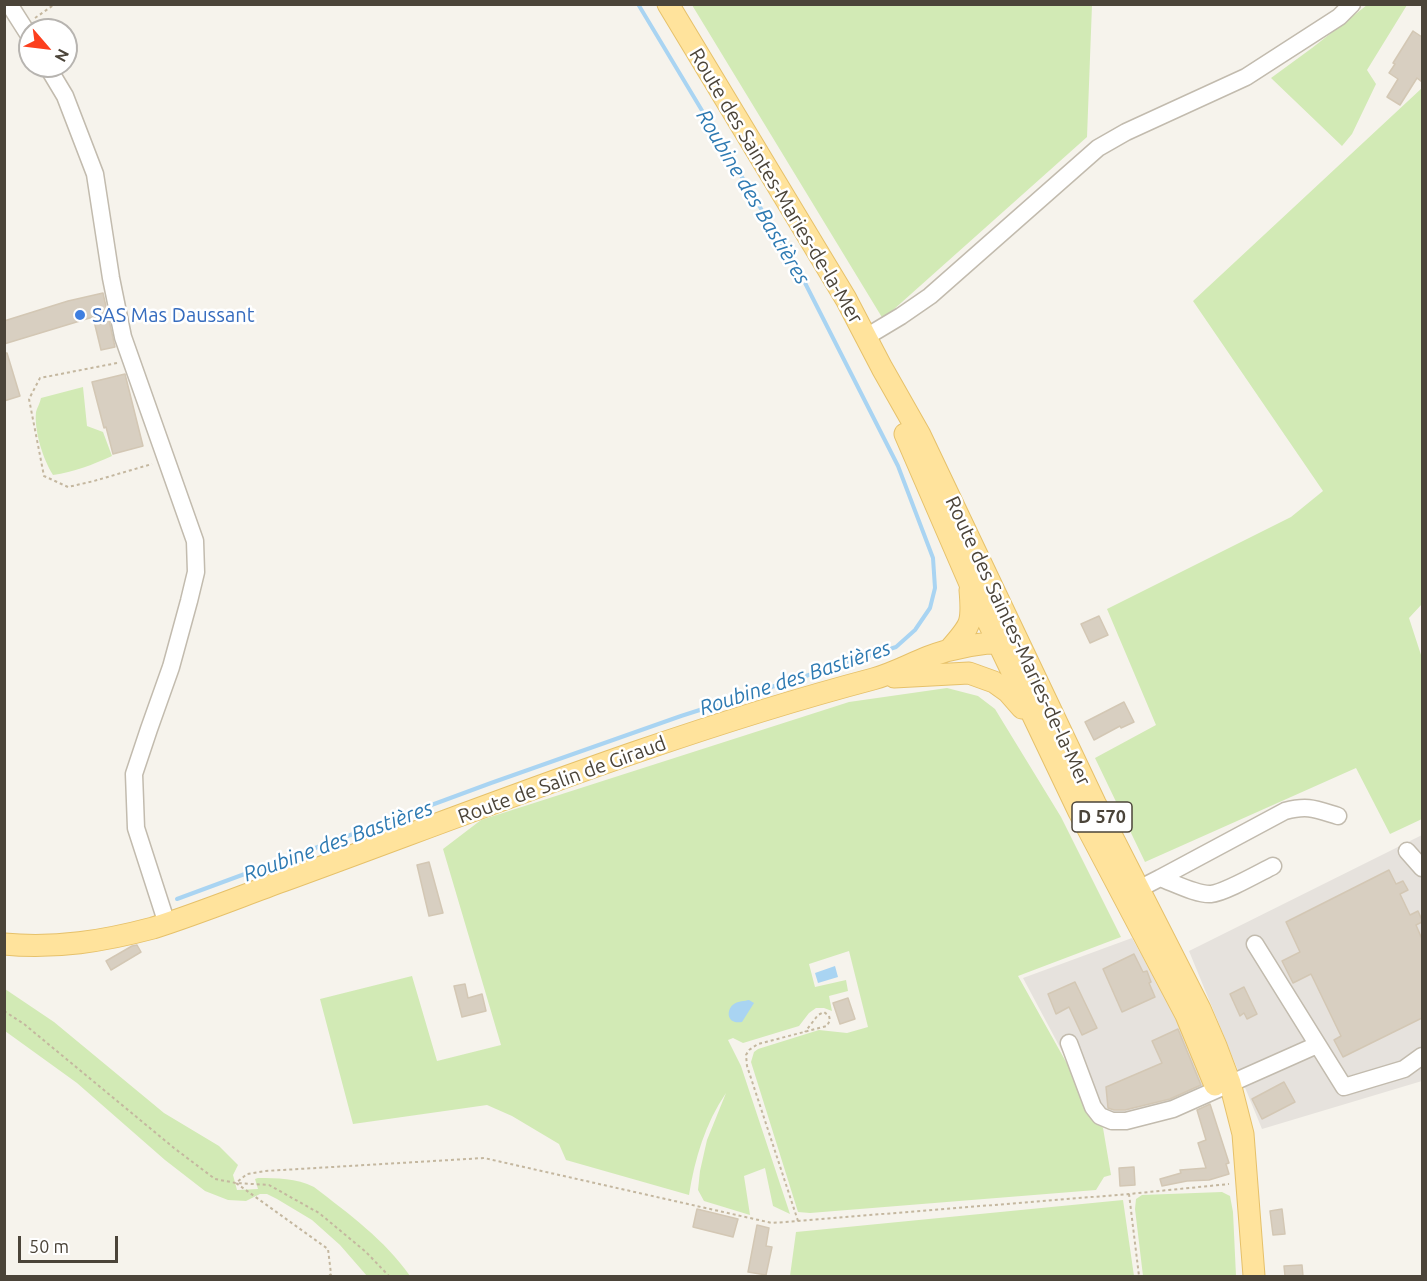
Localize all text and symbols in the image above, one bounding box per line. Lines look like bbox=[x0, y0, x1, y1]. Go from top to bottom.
north arrow bbox=[18, 18, 78, 78]
street label: Route des Saintes-Maries-de-la-Mer bbox=[684, 44, 868, 328]
text: N bbox=[51, 46, 73, 65]
water label: Roubine des Bastières bbox=[691, 105, 815, 289]
place label: SAS Mas Daussant bbox=[92, 303, 255, 327]
marker: SAS Mas Daussant bbox=[73, 308, 87, 322]
street label: Route des Saintes-Maries-de-la-Mer bbox=[940, 492, 1096, 790]
water label: Roubine des Bastières bbox=[696, 635, 894, 721]
street label: Route de Salin de Giraud bbox=[455, 731, 669, 829]
water label: Roubine des Bastières bbox=[240, 795, 436, 887]
road number: D 570 bbox=[1072, 802, 1132, 832]
scale bar bbox=[21, 1224, 122, 1262]
text: 50 m bbox=[29, 1236, 69, 1256]

